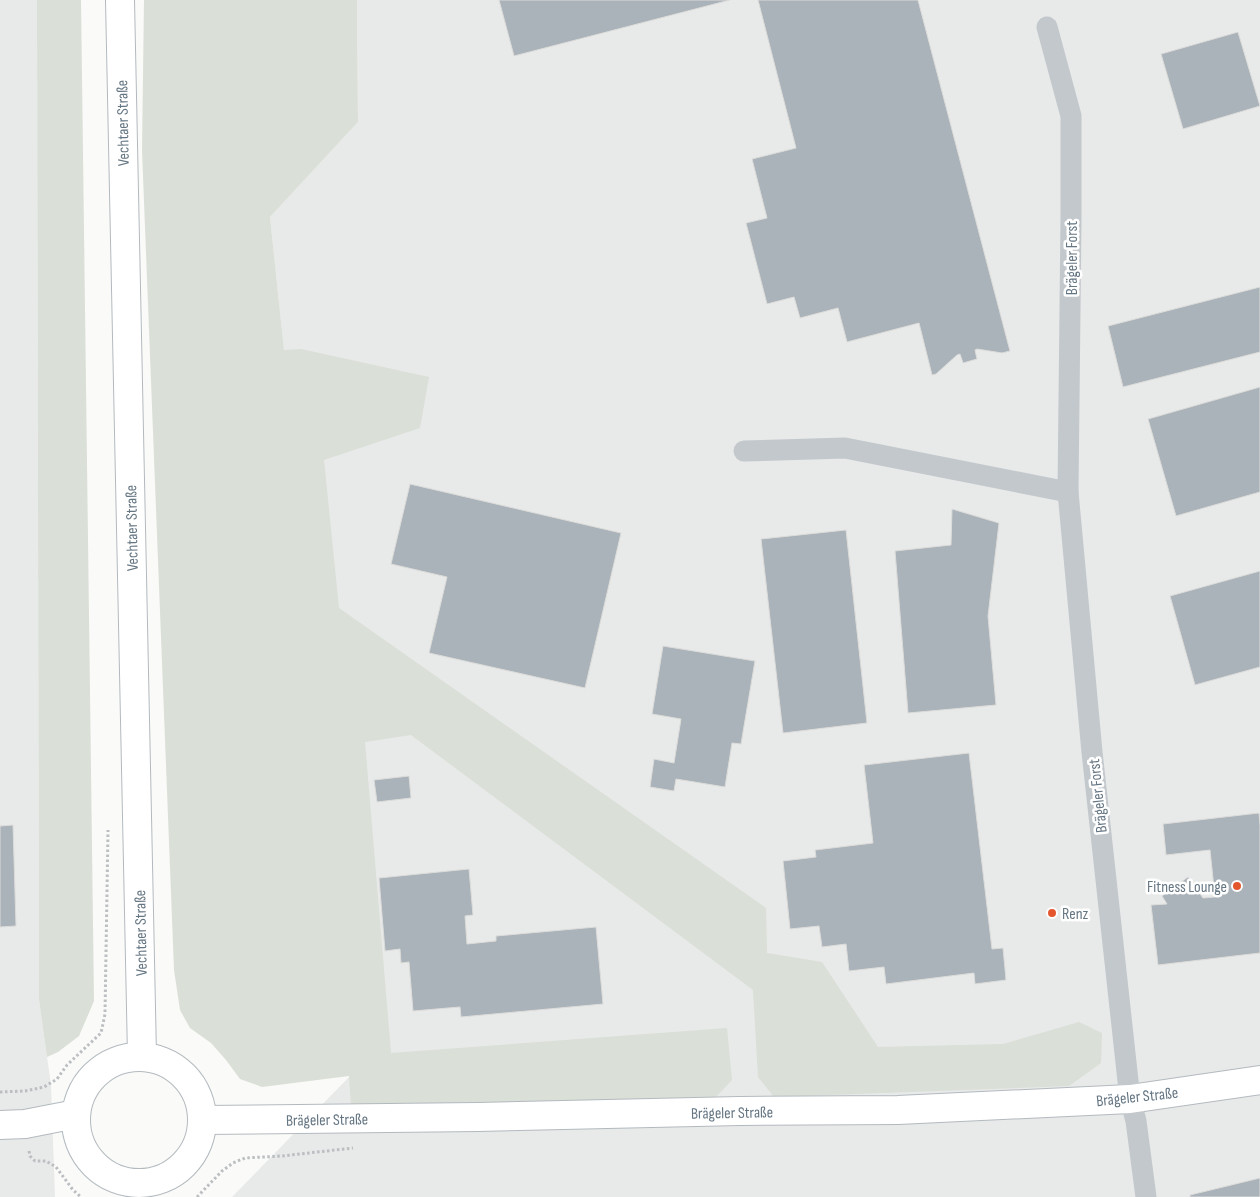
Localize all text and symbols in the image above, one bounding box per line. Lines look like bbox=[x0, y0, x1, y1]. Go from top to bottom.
street label: Vechtaer Straße bbox=[113, 80, 134, 166]
street label: Brägeler Forst bbox=[1063, 221, 1082, 295]
street label: Vechtaer Straße bbox=[122, 485, 143, 571]
street label: Brägeler Forst bbox=[1085, 758, 1112, 834]
place label: Fitness Lounge bbox=[1147, 878, 1227, 897]
marker: Fitness Lounge bbox=[1231, 880, 1243, 892]
street label: Vechtaer Straße bbox=[131, 890, 152, 976]
place label: Renz bbox=[1062, 905, 1088, 924]
marker: Renz bbox=[1046, 907, 1058, 919]
street label: Brägeler Straße bbox=[1095, 1084, 1179, 1111]
street label: Brägeler Straße bbox=[691, 1103, 773, 1124]
street label: Brägeler Straße bbox=[286, 1110, 368, 1131]

